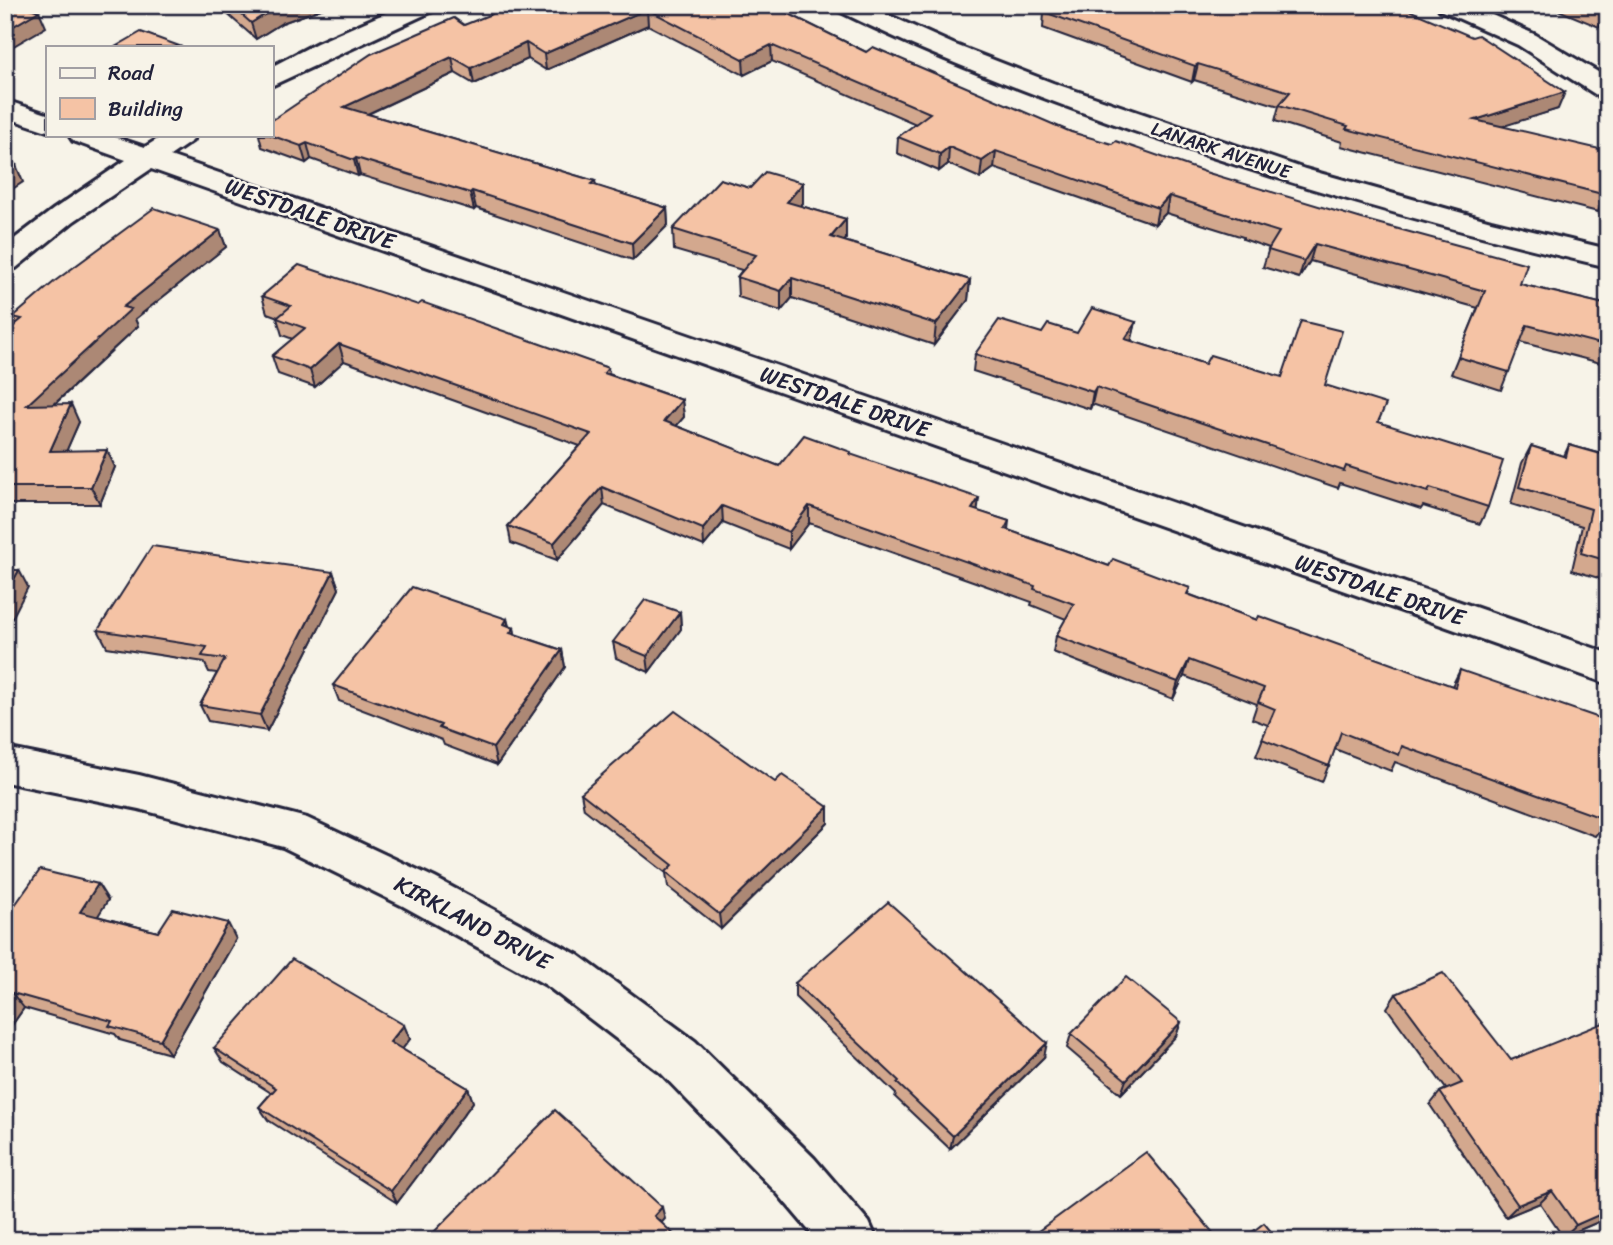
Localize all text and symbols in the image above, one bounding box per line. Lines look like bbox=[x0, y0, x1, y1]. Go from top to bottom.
legend bbox=[46, 46, 273, 136]
text: Road bbox=[108, 54, 155, 92]
text: Building bbox=[108, 90, 184, 128]
street label: LANARK AVENUE bbox=[1147, 112, 1297, 189]
street label: WESTDALE DRIVE bbox=[219, 166, 402, 263]
street label: WESTDALE DRIVE bbox=[754, 354, 937, 451]
street label: WESTDALE DRIVE bbox=[1289, 542, 1472, 639]
street label: KIRKLAND DRIVE bbox=[387, 864, 560, 982]

